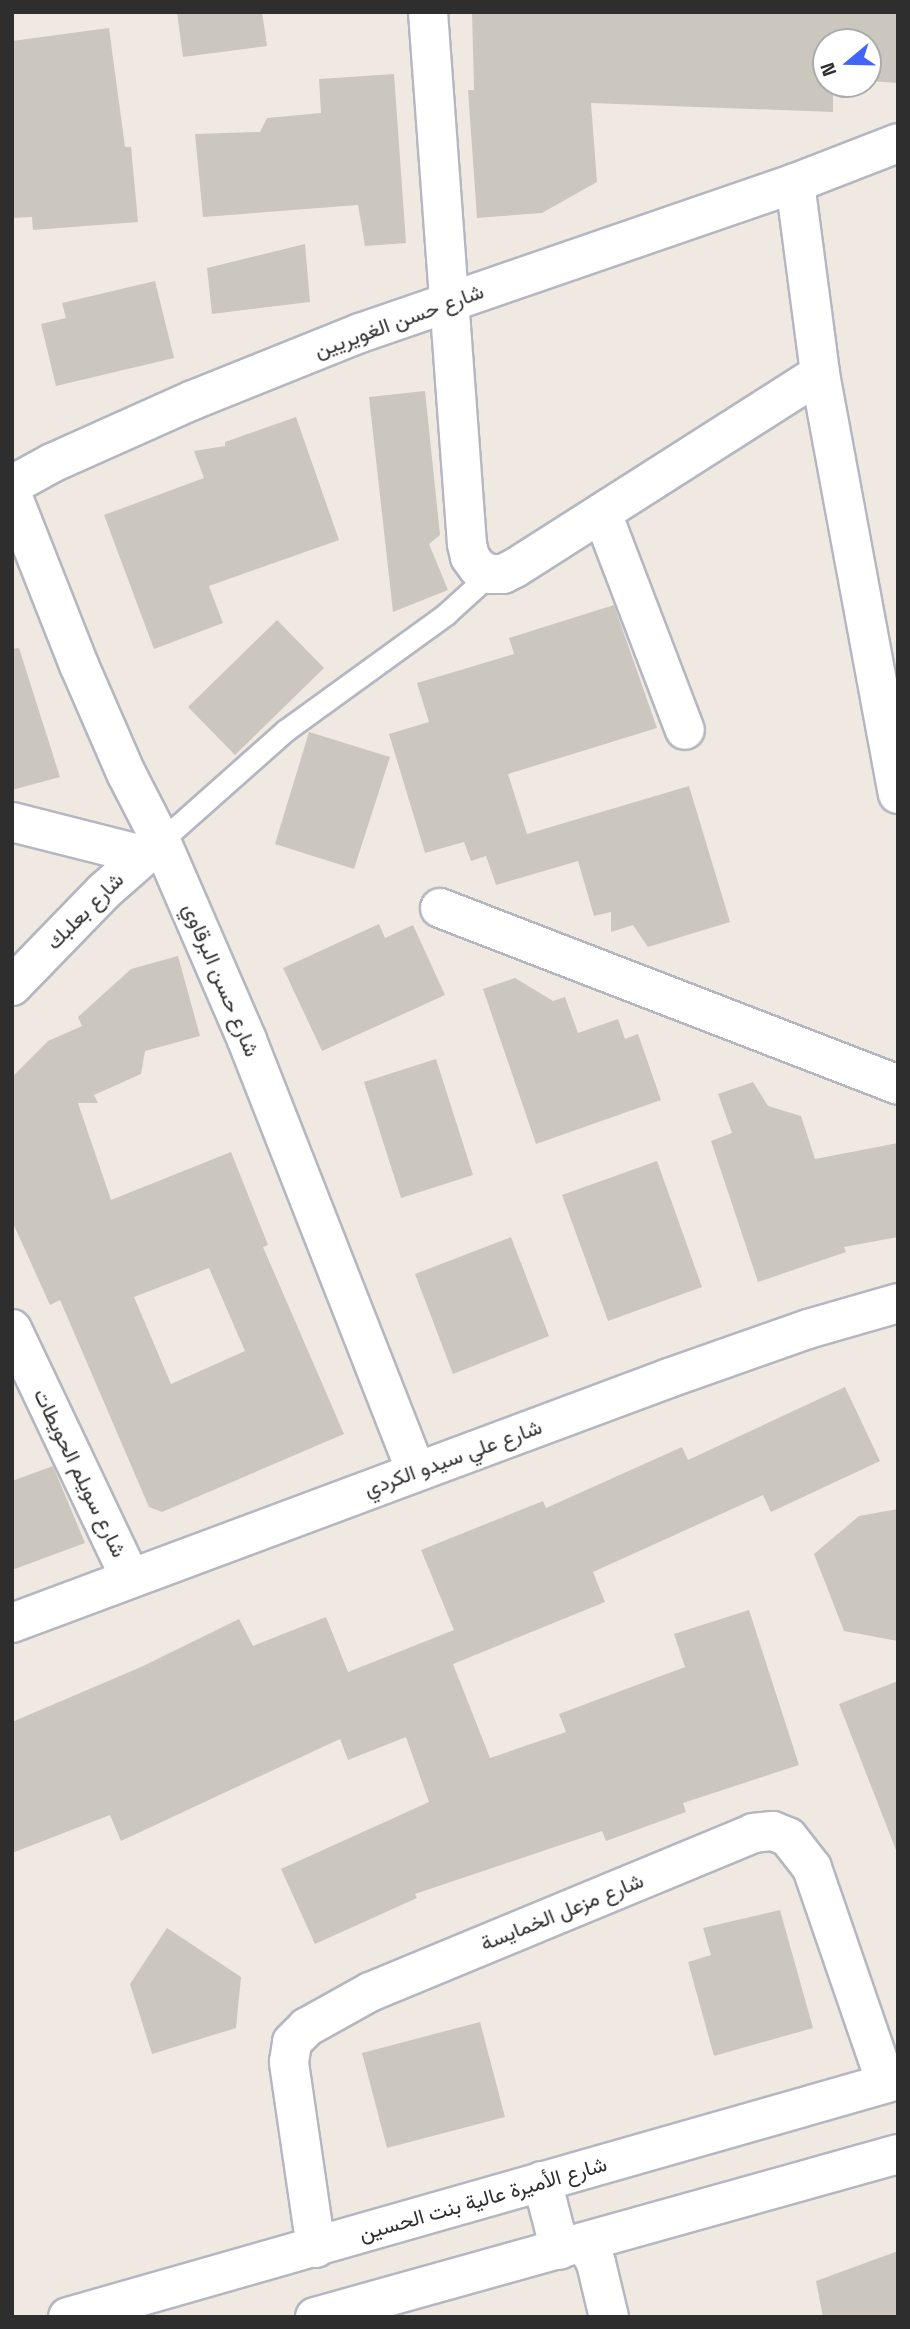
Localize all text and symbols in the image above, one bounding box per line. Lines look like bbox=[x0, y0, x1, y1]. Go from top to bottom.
north arrow bbox=[812, 28, 882, 98]
text: N bbox=[815, 59, 842, 79]
street label: شارع حسن الغويريين bbox=[311, 279, 487, 363]
street label: شارع بعلبك bbox=[41, 867, 129, 955]
street label: شارع حسن البرقاوي bbox=[177, 900, 265, 1060]
street label: شارع سويلم الحويطات bbox=[28, 1385, 132, 1561]
street label: شارع علي سيدو الكردي bbox=[361, 1414, 545, 1502]
street label: شارع مزعل الخمايسة bbox=[477, 1868, 647, 1956]
street label: شارع الأميرة عالية بنت الحسين bbox=[356, 2152, 610, 2246]

